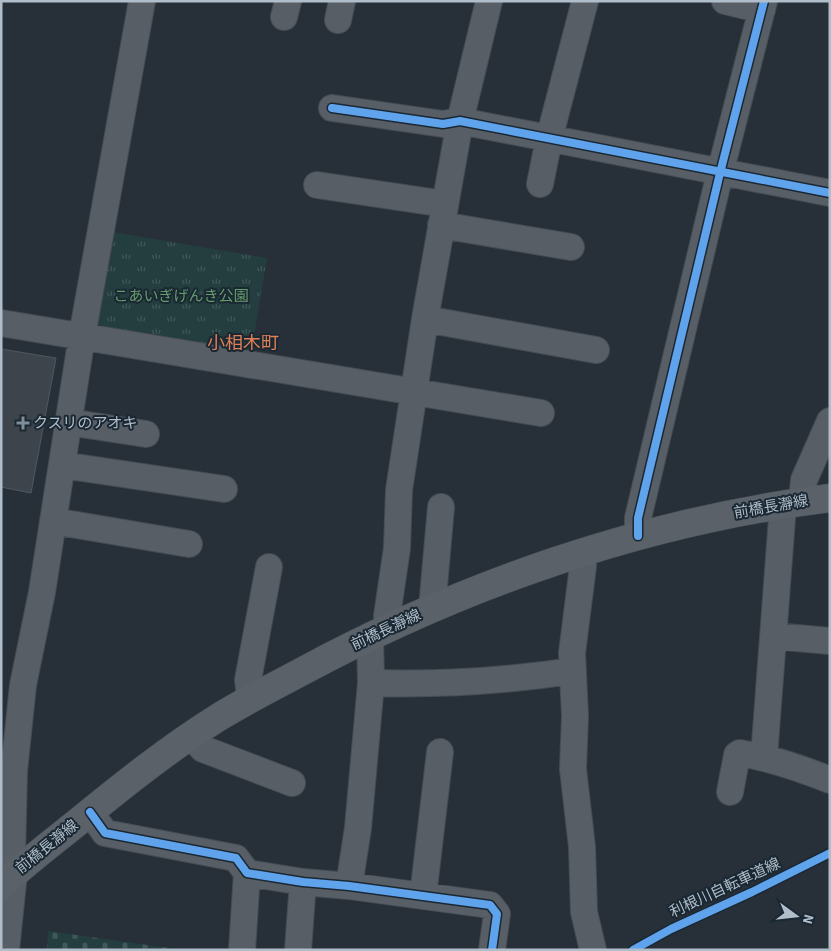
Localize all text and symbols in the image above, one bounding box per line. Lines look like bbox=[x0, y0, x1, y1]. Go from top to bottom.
park label: こあいぎげんき公園 bbox=[113, 286, 249, 307]
district label: 小相木町 bbox=[207, 331, 279, 356]
place label: クスリのアオキ bbox=[33, 413, 138, 434]
marker: クスリのアオキ bbox=[17, 417, 29, 429]
street label: 前橋長瀞線 bbox=[732, 490, 810, 524]
street label: 前橋長瀞線 bbox=[348, 605, 424, 655]
street label: 前橋長瀞線 bbox=[11, 815, 83, 879]
street label: 利根川自転車道線 bbox=[666, 853, 784, 923]
north arrow bbox=[771, 891, 821, 941]
text: N bbox=[797, 912, 818, 926]

